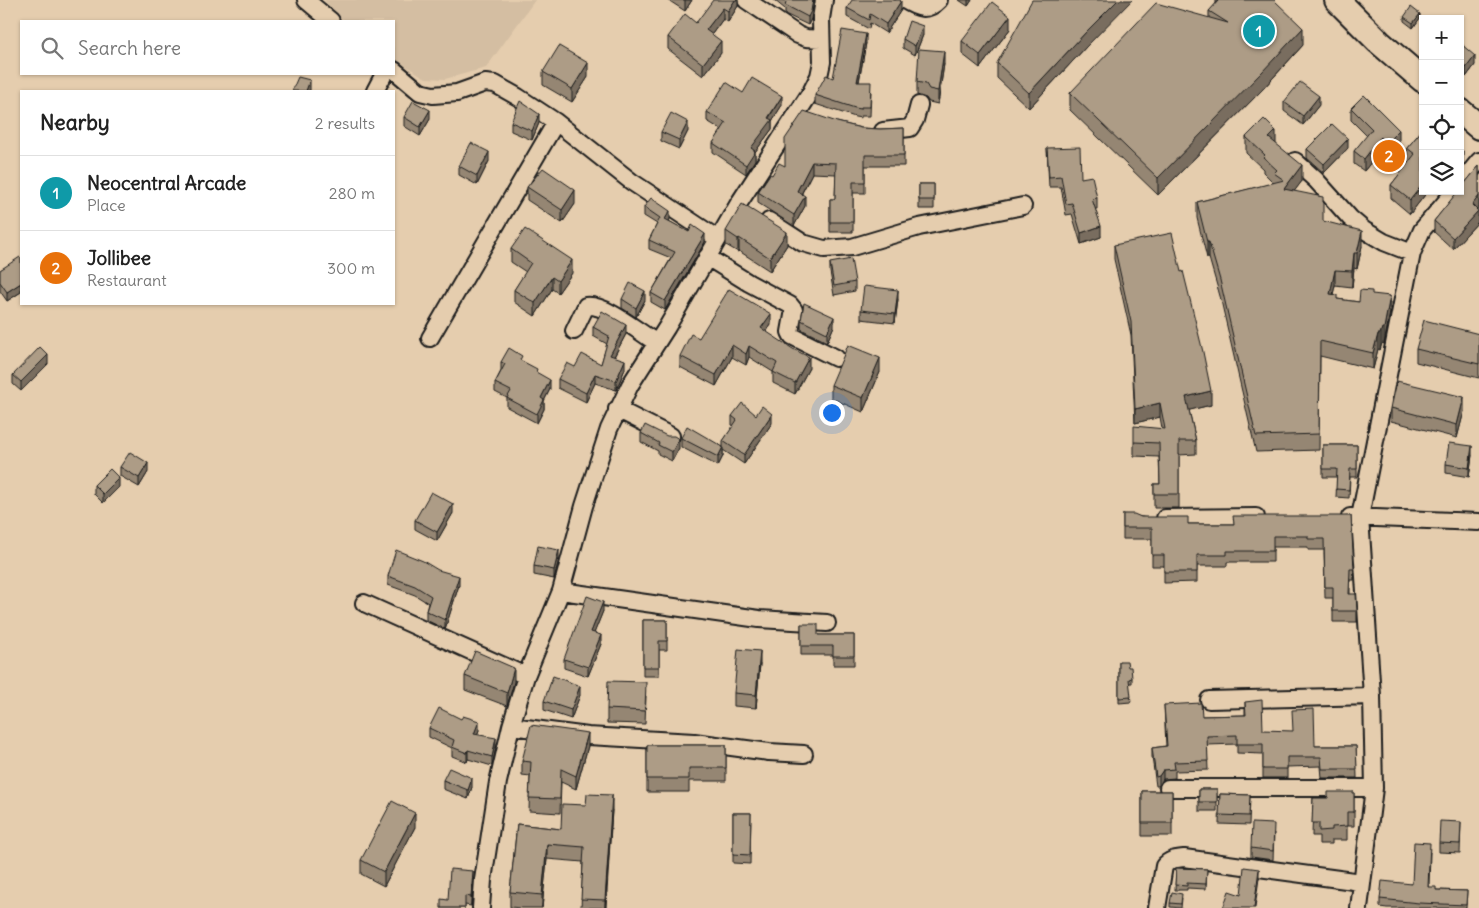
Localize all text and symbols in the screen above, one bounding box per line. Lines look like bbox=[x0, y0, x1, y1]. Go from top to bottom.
pin: 1 bbox=[1243, 12, 1275, 50]
map controls bbox=[1419, 15, 1464, 195]
button: + bbox=[1419, 15, 1464, 60]
search box bbox=[20, 20, 395, 75]
icon: search bbox=[38, 34, 66, 62]
text: Search here bbox=[78, 36, 181, 60]
button: − bbox=[1419, 60, 1464, 105]
button: locate bbox=[1419, 105, 1464, 150]
text: Nearby bbox=[40, 109, 110, 136]
text: 2 results bbox=[315, 113, 375, 133]
pin: 2 bbox=[1373, 137, 1405, 175]
button: layers bbox=[1419, 150, 1464, 195]
text: Neocentral Arcade bbox=[87, 171, 246, 195]
text: 1 bbox=[53, 183, 59, 203]
text: 280 m bbox=[329, 183, 375, 203]
text: Place bbox=[87, 195, 126, 215]
text: Jollibee bbox=[87, 246, 151, 270]
text: 2 bbox=[52, 258, 60, 278]
text: 300 m bbox=[327, 258, 375, 278]
text: Restaurant bbox=[87, 270, 167, 290]
your location bbox=[819, 400, 845, 426]

